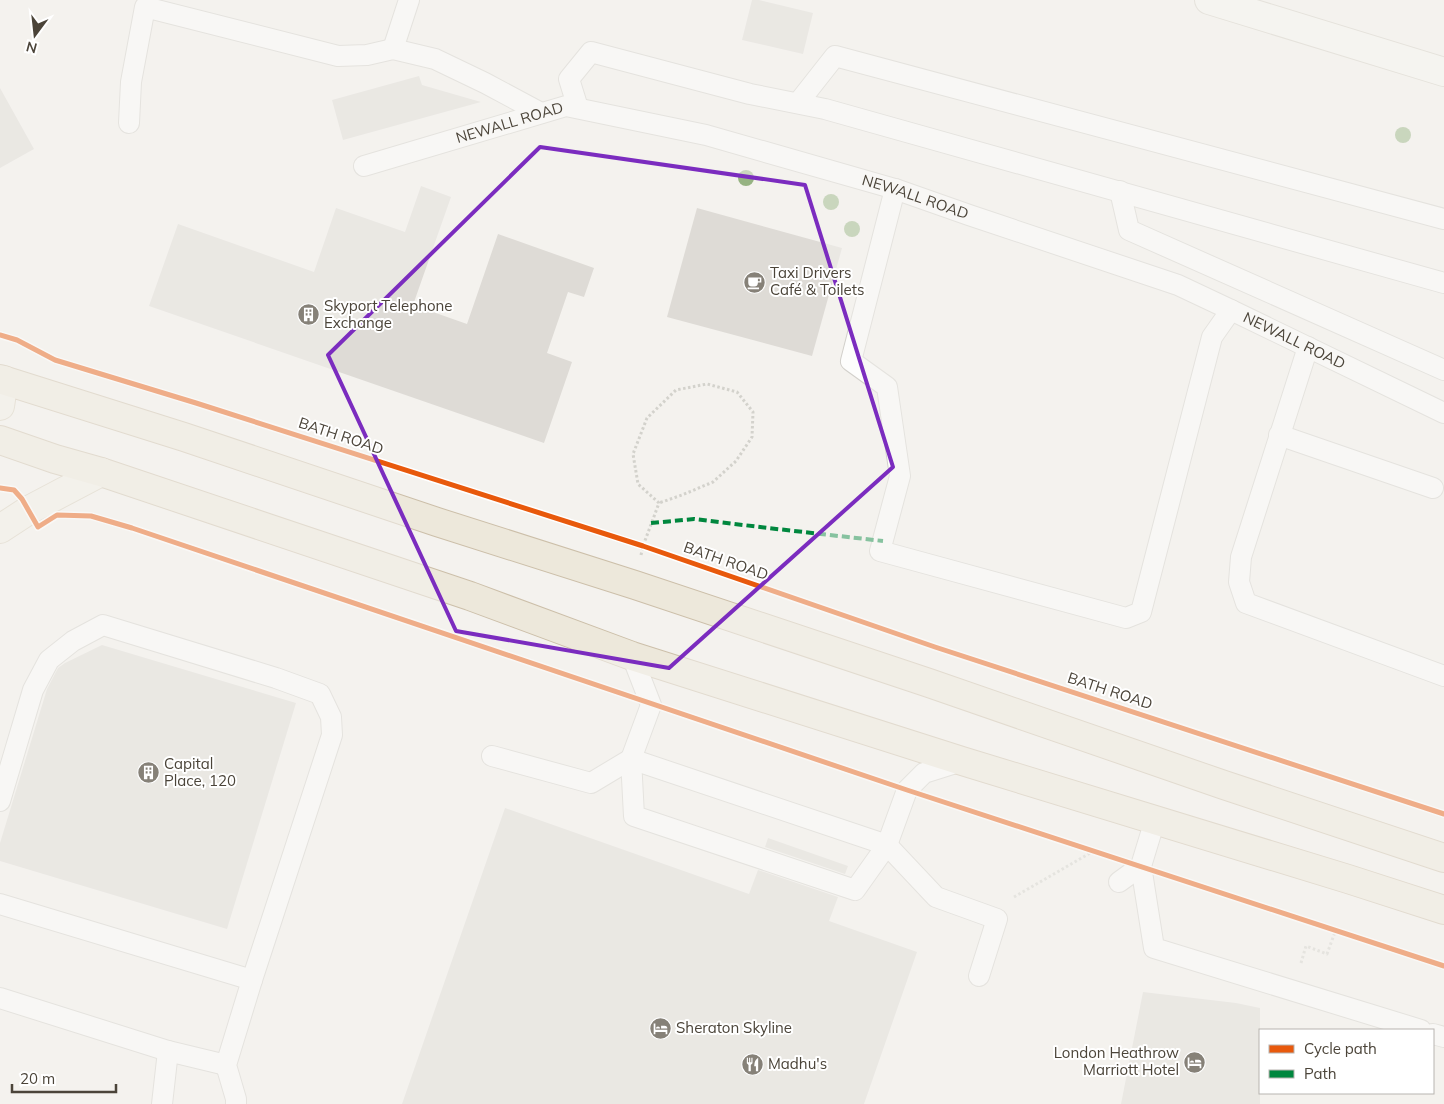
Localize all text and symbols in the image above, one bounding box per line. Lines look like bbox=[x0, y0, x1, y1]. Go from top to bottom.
north arrow bbox=[10, 10, 60, 60]
text: N bbox=[24, 37, 39, 58]
street label: NEWALL ROAD bbox=[454, 97, 566, 147]
street label: NEWALL ROAD bbox=[860, 170, 971, 223]
place label: Taxi Drivers Café & Toilets bbox=[770, 263, 864, 299]
cafe icon: Taxi Drivers Café & Toilets bbox=[742, 270, 766, 294]
place label: Skyport Telephone Exchange bbox=[324, 296, 452, 332]
building icon: Skyport Telephone Exchange bbox=[296, 303, 320, 327]
street label: NEWALL ROAD bbox=[1240, 307, 1349, 373]
street label: BATH ROAD bbox=[296, 413, 386, 458]
street label: BATH ROAD bbox=[681, 537, 771, 584]
street label: BATH ROAD bbox=[1065, 668, 1155, 713]
place label: Capital Place, 120 bbox=[164, 754, 236, 790]
building icon: Capital Place, 120 bbox=[136, 761, 160, 785]
hotel icon: Sheraton Skyline bbox=[648, 1016, 672, 1040]
place label: Sheraton Skyline bbox=[676, 1018, 792, 1037]
legend bbox=[1259, 1029, 1434, 1094]
text: Cycle path bbox=[1304, 1039, 1377, 1058]
place label: London Heathrow Marriott Hotel bbox=[1054, 1043, 1179, 1079]
hotel icon: London Heathrow Marriott Hotel bbox=[1183, 1050, 1207, 1074]
restaurant icon: Madhu's bbox=[740, 1052, 764, 1076]
place label: Madhu's bbox=[768, 1054, 827, 1073]
scale bar bbox=[12, 1062, 116, 1094]
text: Path bbox=[1304, 1064, 1336, 1083]
text: 20 m bbox=[20, 1069, 55, 1088]

